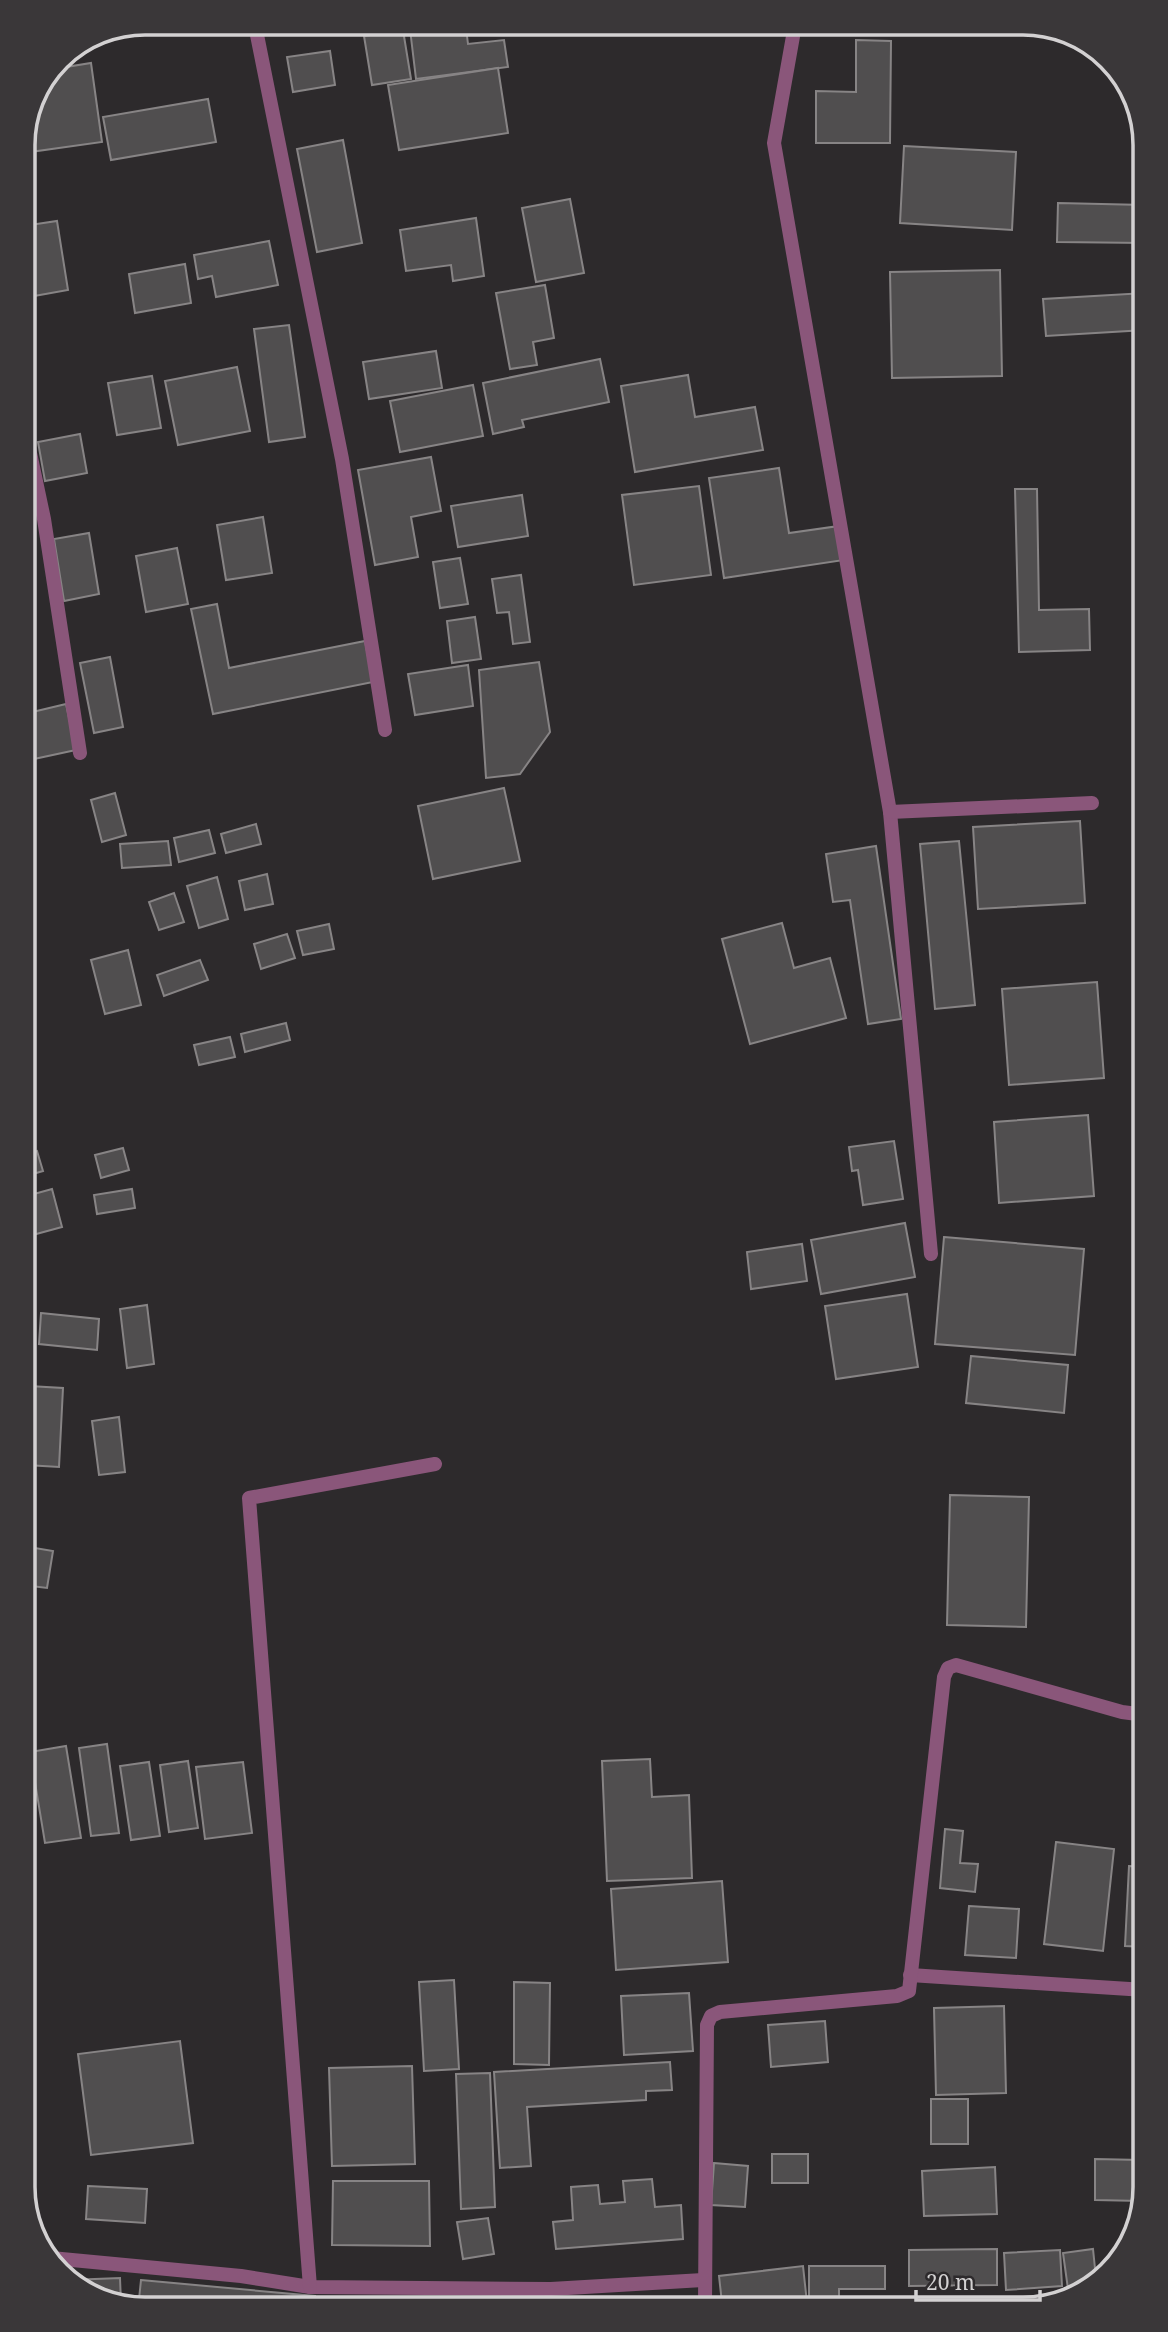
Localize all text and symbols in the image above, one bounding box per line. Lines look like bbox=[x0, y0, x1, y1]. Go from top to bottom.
scale bar bbox=[916, 2258, 1040, 2302]
text: 20 m bbox=[926, 2268, 975, 2296]

